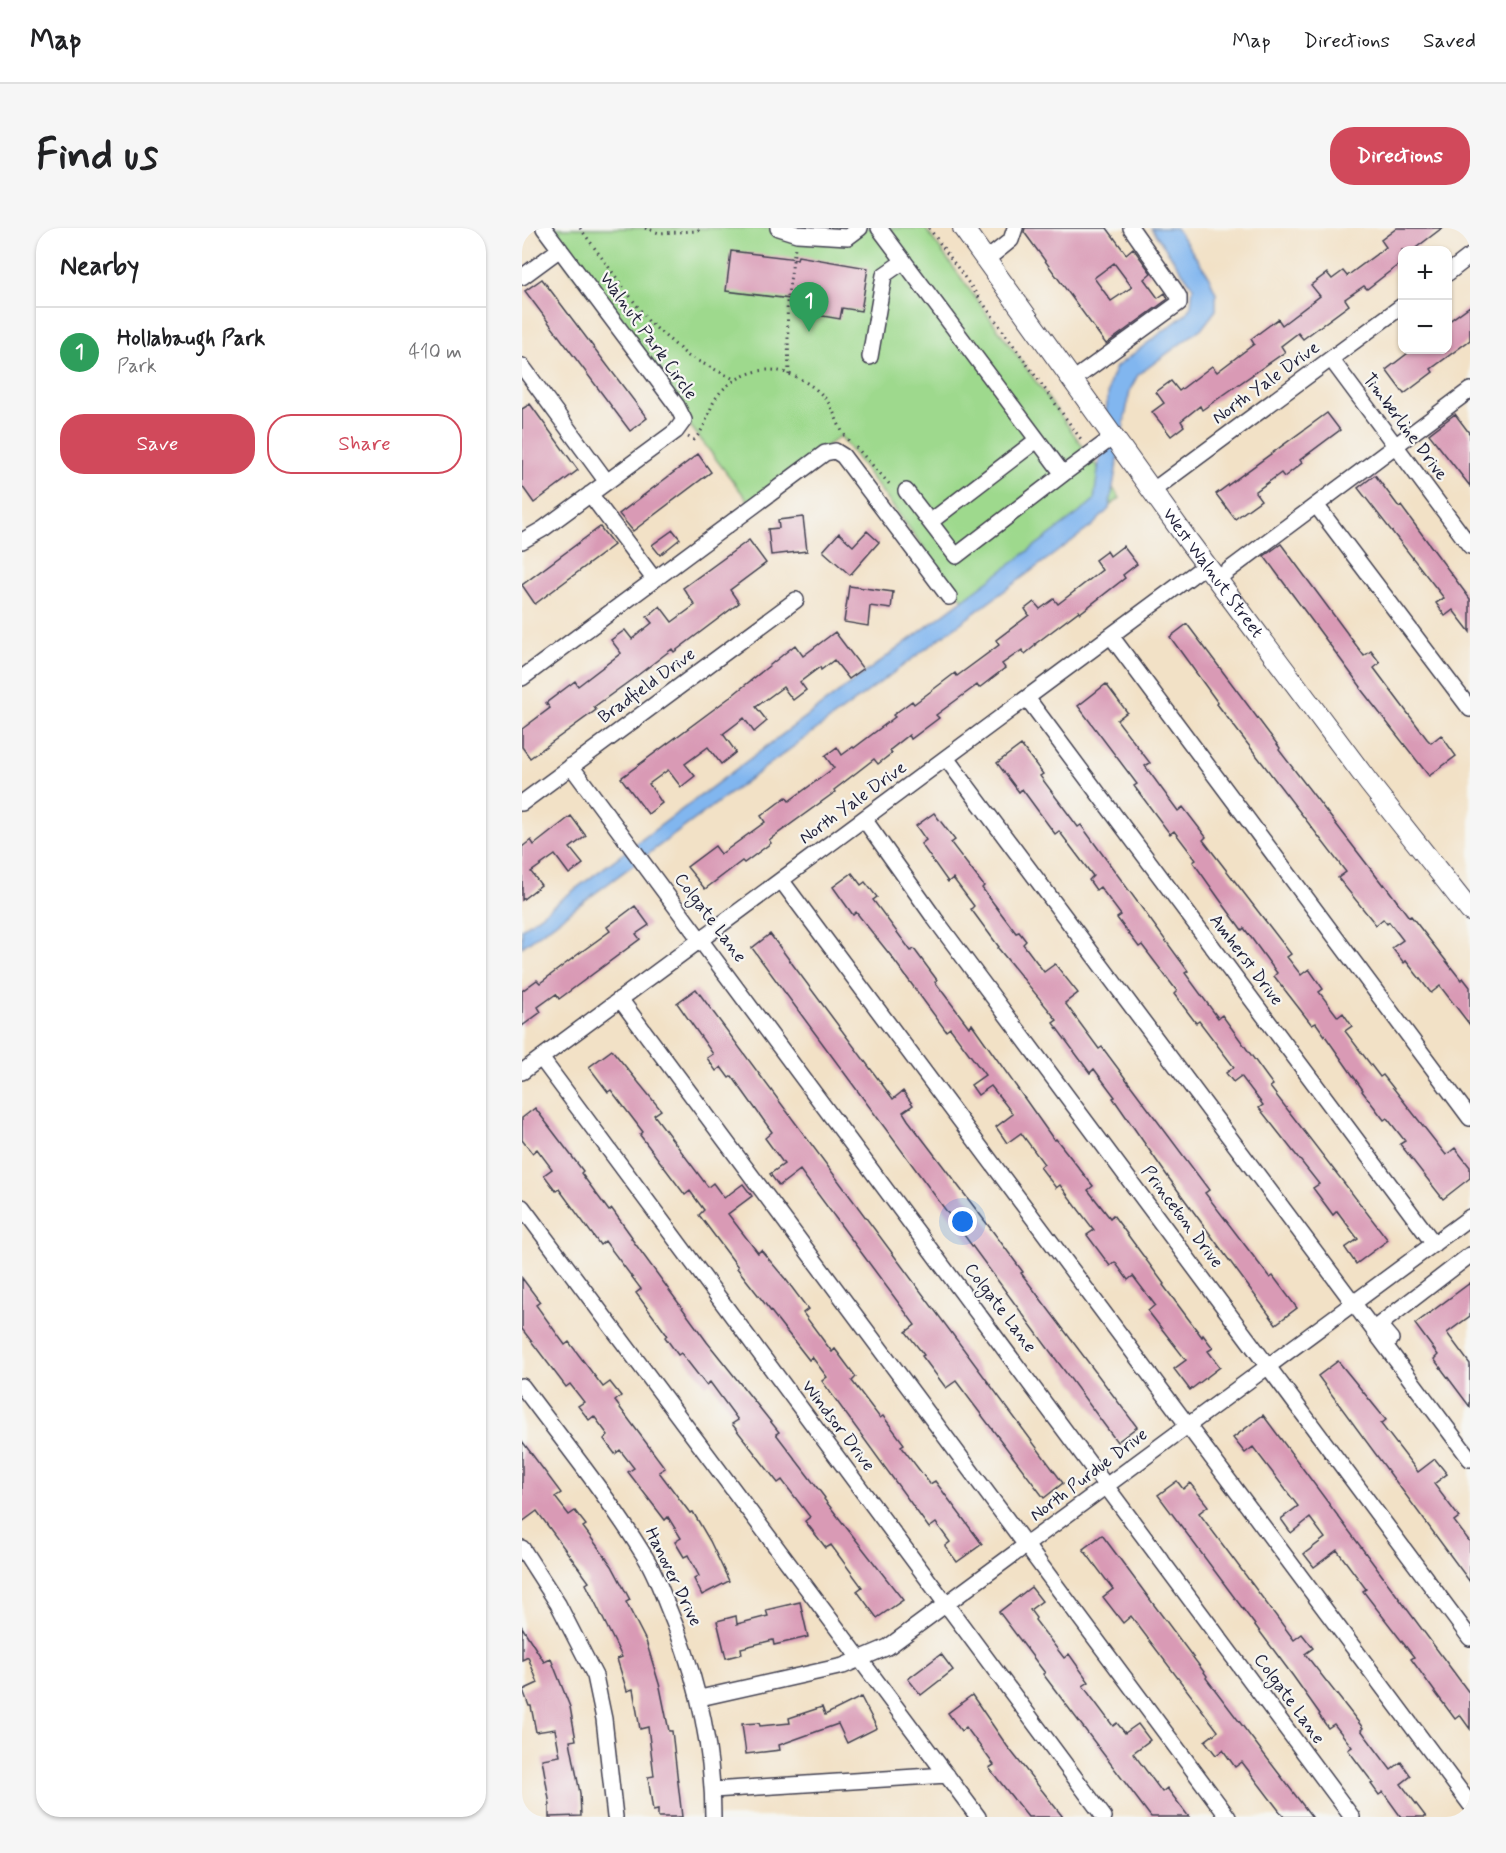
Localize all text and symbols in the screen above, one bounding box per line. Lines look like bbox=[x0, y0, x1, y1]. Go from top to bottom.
text: Map bbox=[30, 23, 81, 60]
text: Map bbox=[1232, 27, 1271, 55]
text: Directions bbox=[1304, 27, 1390, 55]
text: Saved bbox=[1423, 27, 1476, 55]
button: Directions bbox=[1330, 127, 1470, 185]
text: Find us bbox=[36, 129, 158, 184]
map controls bbox=[1398, 246, 1452, 354]
button: + bbox=[1398, 246, 1452, 300]
text: Nearby bbox=[60, 250, 139, 284]
street label: Walnut Park Circle bbox=[594, 267, 702, 405]
pin: 1 bbox=[790, 282, 828, 332]
button: − bbox=[1398, 300, 1452, 354]
text: Hollabaugh Park bbox=[117, 325, 265, 353]
street label: North Yale Drive bbox=[1207, 336, 1325, 430]
text: 1 bbox=[75, 339, 84, 366]
text: 410 m bbox=[408, 339, 462, 366]
text: Park bbox=[117, 353, 157, 380]
street label: Timberline Drive bbox=[1357, 368, 1453, 486]
button: Save bbox=[60, 414, 255, 474]
button: Share bbox=[267, 414, 462, 474]
street label: West Walnut Street bbox=[1157, 503, 1269, 643]
street label: Bradfield Drive bbox=[594, 643, 700, 729]
street label: North Yale Drive bbox=[794, 756, 912, 850]
street label: Colgate Lane bbox=[668, 868, 752, 968]
street label: Amherst Drive bbox=[1204, 909, 1288, 1011]
street label: Princeton Drive bbox=[1136, 1161, 1228, 1273]
your location bbox=[948, 1207, 977, 1236]
street label: Colgate Lane bbox=[958, 1258, 1042, 1358]
street label: Windsor Drive bbox=[796, 1375, 880, 1477]
street label: North Purdue Drive bbox=[1025, 1423, 1153, 1527]
street label: Hanover Drive bbox=[639, 1524, 707, 1630]
street label: Colgate Lane bbox=[1247, 1649, 1330, 1750]

